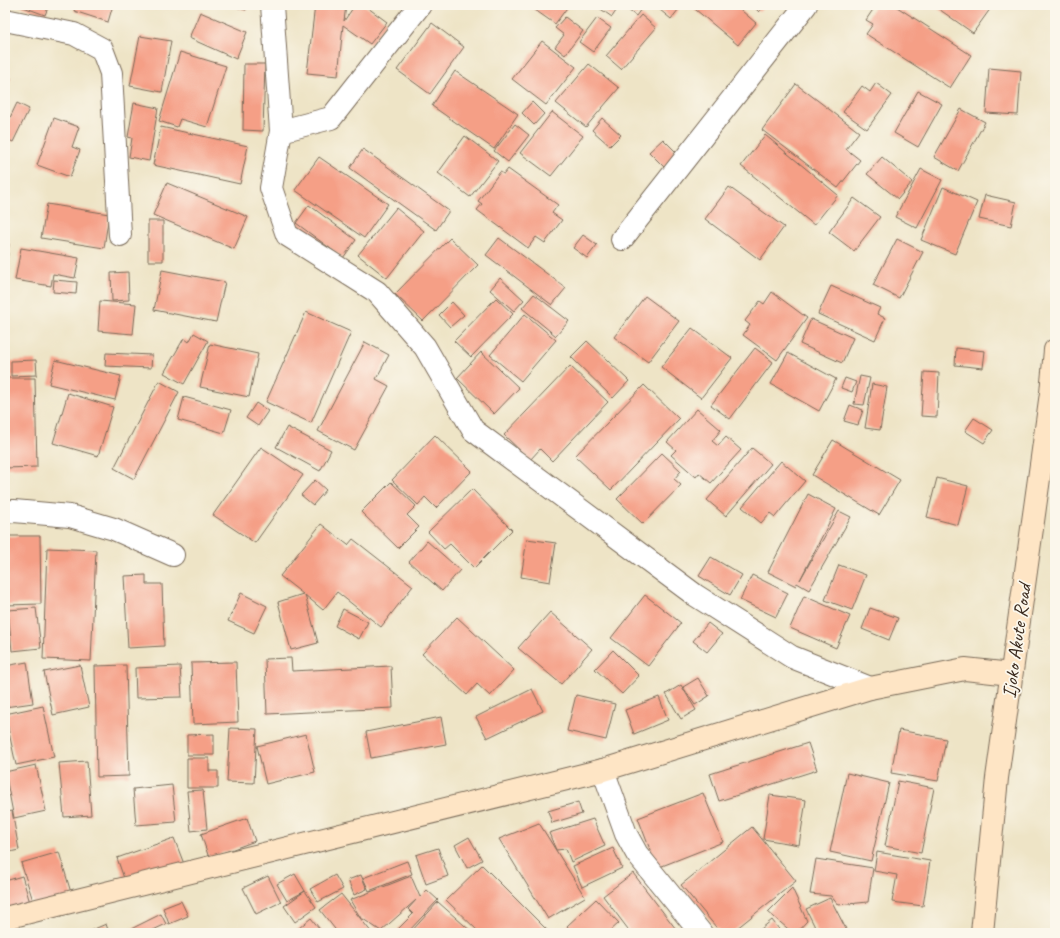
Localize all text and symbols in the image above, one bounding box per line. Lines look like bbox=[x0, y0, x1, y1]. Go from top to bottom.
street label: Ijoko Akute Road bbox=[996, 579, 1037, 700]

